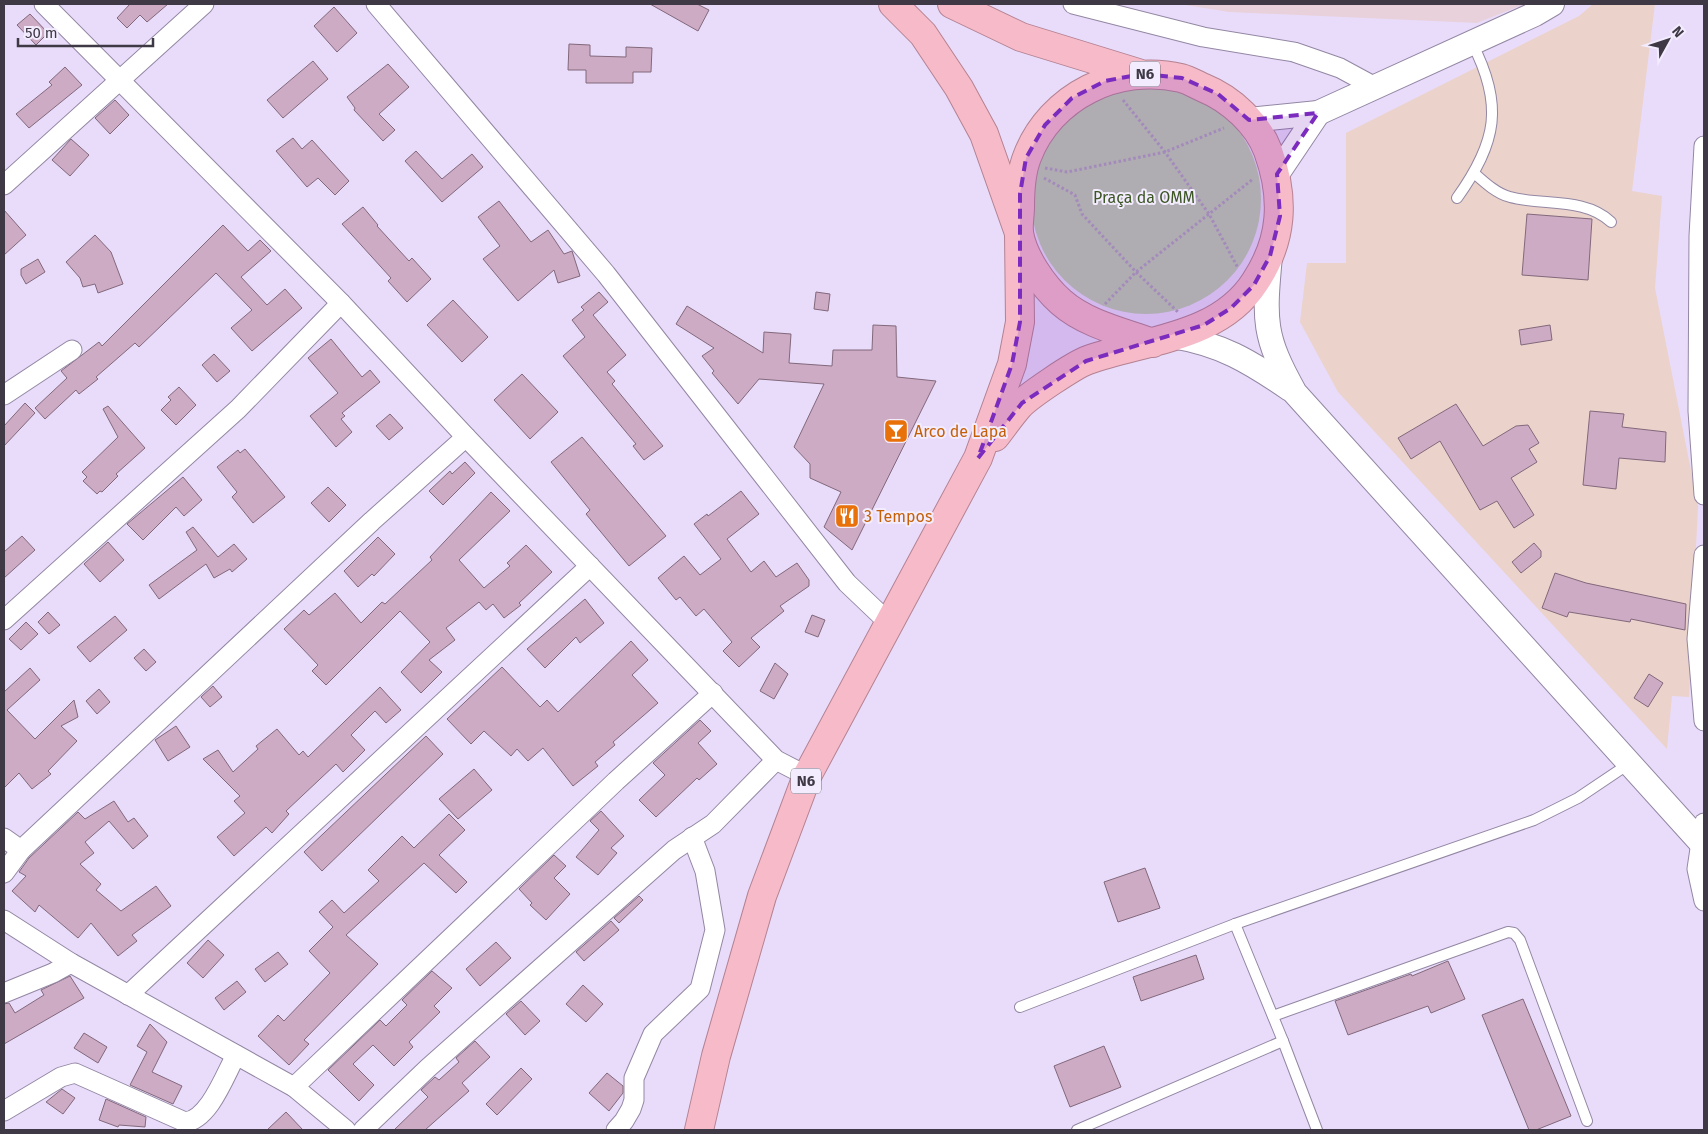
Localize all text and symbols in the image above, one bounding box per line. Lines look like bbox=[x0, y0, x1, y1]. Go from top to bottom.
scale bar bbox=[18, 15, 152, 47]
north arrow bbox=[1643, 15, 1693, 65]
text: N bbox=[1668, 23, 1687, 41]
text: 50 m bbox=[25, 24, 58, 42]
road number: N6 bbox=[1130, 62, 1160, 86]
park label: Praça da OMM bbox=[1093, 188, 1195, 208]
bar icon: Arco de Lapa bbox=[883, 418, 909, 444]
place label: Arco de Lapa bbox=[914, 422, 1007, 441]
restaurant icon: 3 Tempos bbox=[834, 503, 860, 529]
place label: 3 Tempos bbox=[864, 507, 932, 526]
road number: N6 bbox=[791, 768, 821, 794]

